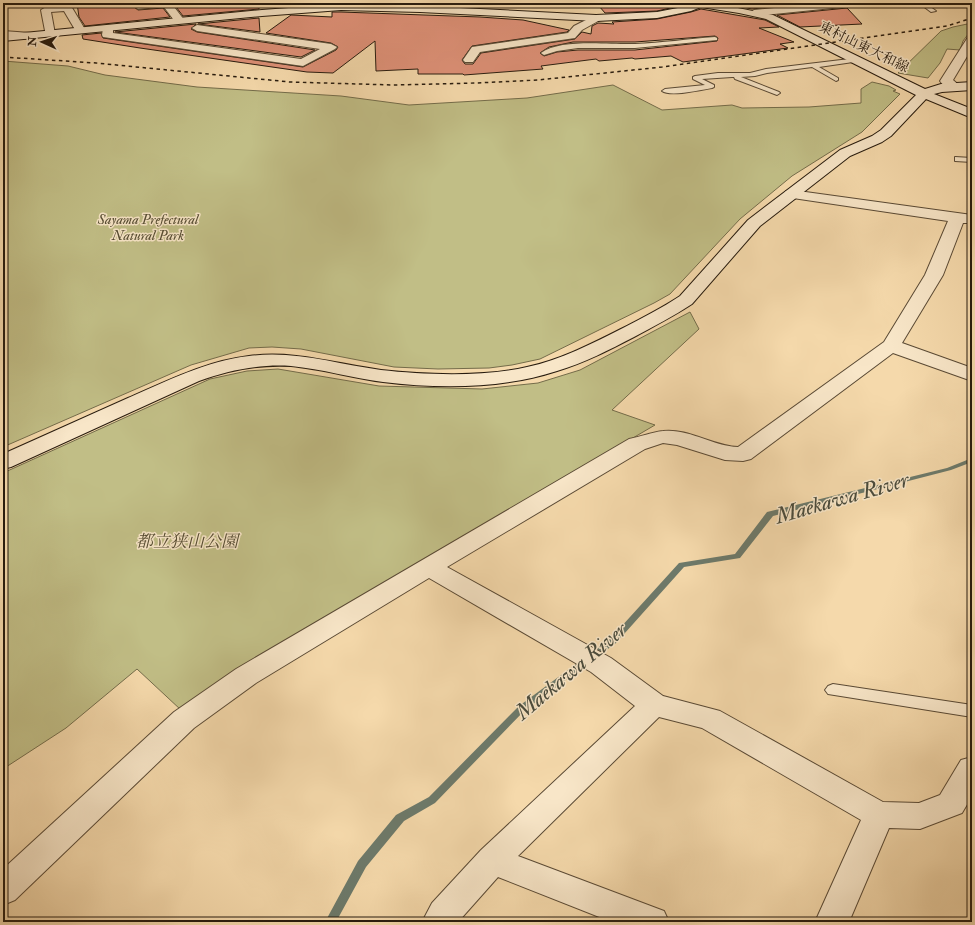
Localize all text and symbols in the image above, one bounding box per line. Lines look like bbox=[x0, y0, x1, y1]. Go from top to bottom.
street label: 東村山東大和線 bbox=[816, 18, 912, 76]
north arrow bbox=[22, 22, 62, 62]
text: N bbox=[26, 35, 39, 48]
park label: Sayama Prefectural Natural Park bbox=[97, 211, 200, 244]
water label: Maekawa River bbox=[770, 465, 914, 531]
park label: 都立狭山公園 bbox=[136, 531, 241, 552]
water label: Maekawa River bbox=[508, 615, 634, 727]

